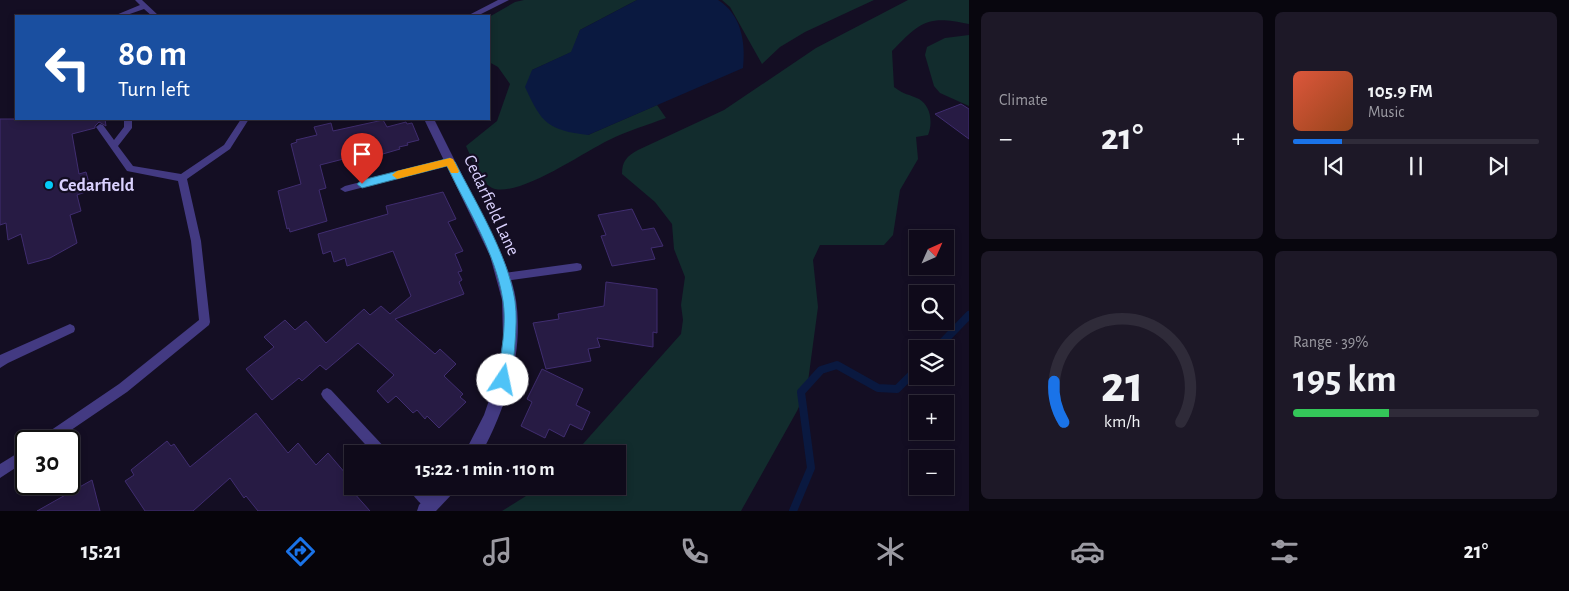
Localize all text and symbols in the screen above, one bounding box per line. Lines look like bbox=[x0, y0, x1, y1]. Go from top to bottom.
icon: left bbox=[35, 35, 100, 100]
text: 80 m bbox=[118, 37, 187, 72]
text: Turn left bbox=[118, 78, 190, 100]
text: 105.9 FM bbox=[1368, 82, 1433, 101]
text: Climate bbox=[999, 92, 1048, 108]
text: Music bbox=[1368, 104, 1404, 120]
text: 21° bbox=[1101, 119, 1143, 157]
text: − bbox=[999, 125, 1012, 153]
text: + bbox=[1232, 125, 1245, 153]
pin bbox=[341, 133, 383, 184]
icon: arrive bbox=[348, 140, 376, 168]
street label: Cedarfield Lane bbox=[460, 152, 522, 259]
icon: previous bbox=[1320, 152, 1348, 180]
icon: pause bbox=[1402, 152, 1430, 180]
icon: next bbox=[1484, 152, 1512, 180]
place label: Cedarfield bbox=[59, 177, 135, 195]
marker: Cedarfield bbox=[43, 179, 55, 191]
north arrow bbox=[909, 230, 954, 275]
map controls bbox=[909, 230, 954, 495]
button: search bbox=[909, 285, 954, 330]
text: Range · 39% bbox=[1293, 334, 1368, 350]
button: layers bbox=[909, 340, 954, 385]
position arrow bbox=[476, 353, 528, 405]
text: 21 bbox=[1100, 359, 1144, 411]
text: 195 km bbox=[1293, 361, 1397, 399]
button: + bbox=[909, 395, 954, 440]
text: km/h bbox=[1104, 413, 1140, 431]
speed limit sign: 30 bbox=[15, 430, 80, 495]
button: − bbox=[909, 450, 954, 495]
text: 15:22 · 1 min · 110 m bbox=[415, 460, 555, 479]
icon: directions bbox=[283, 534, 318, 569]
icon: music bbox=[480, 534, 515, 569]
icon: phone bbox=[677, 534, 712, 569]
icon: climate bbox=[873, 534, 908, 569]
icon: car bbox=[1070, 534, 1105, 569]
icon: filters bbox=[1267, 534, 1302, 569]
text: 15:21 bbox=[81, 540, 122, 562]
text: 21° bbox=[1463, 540, 1488, 562]

